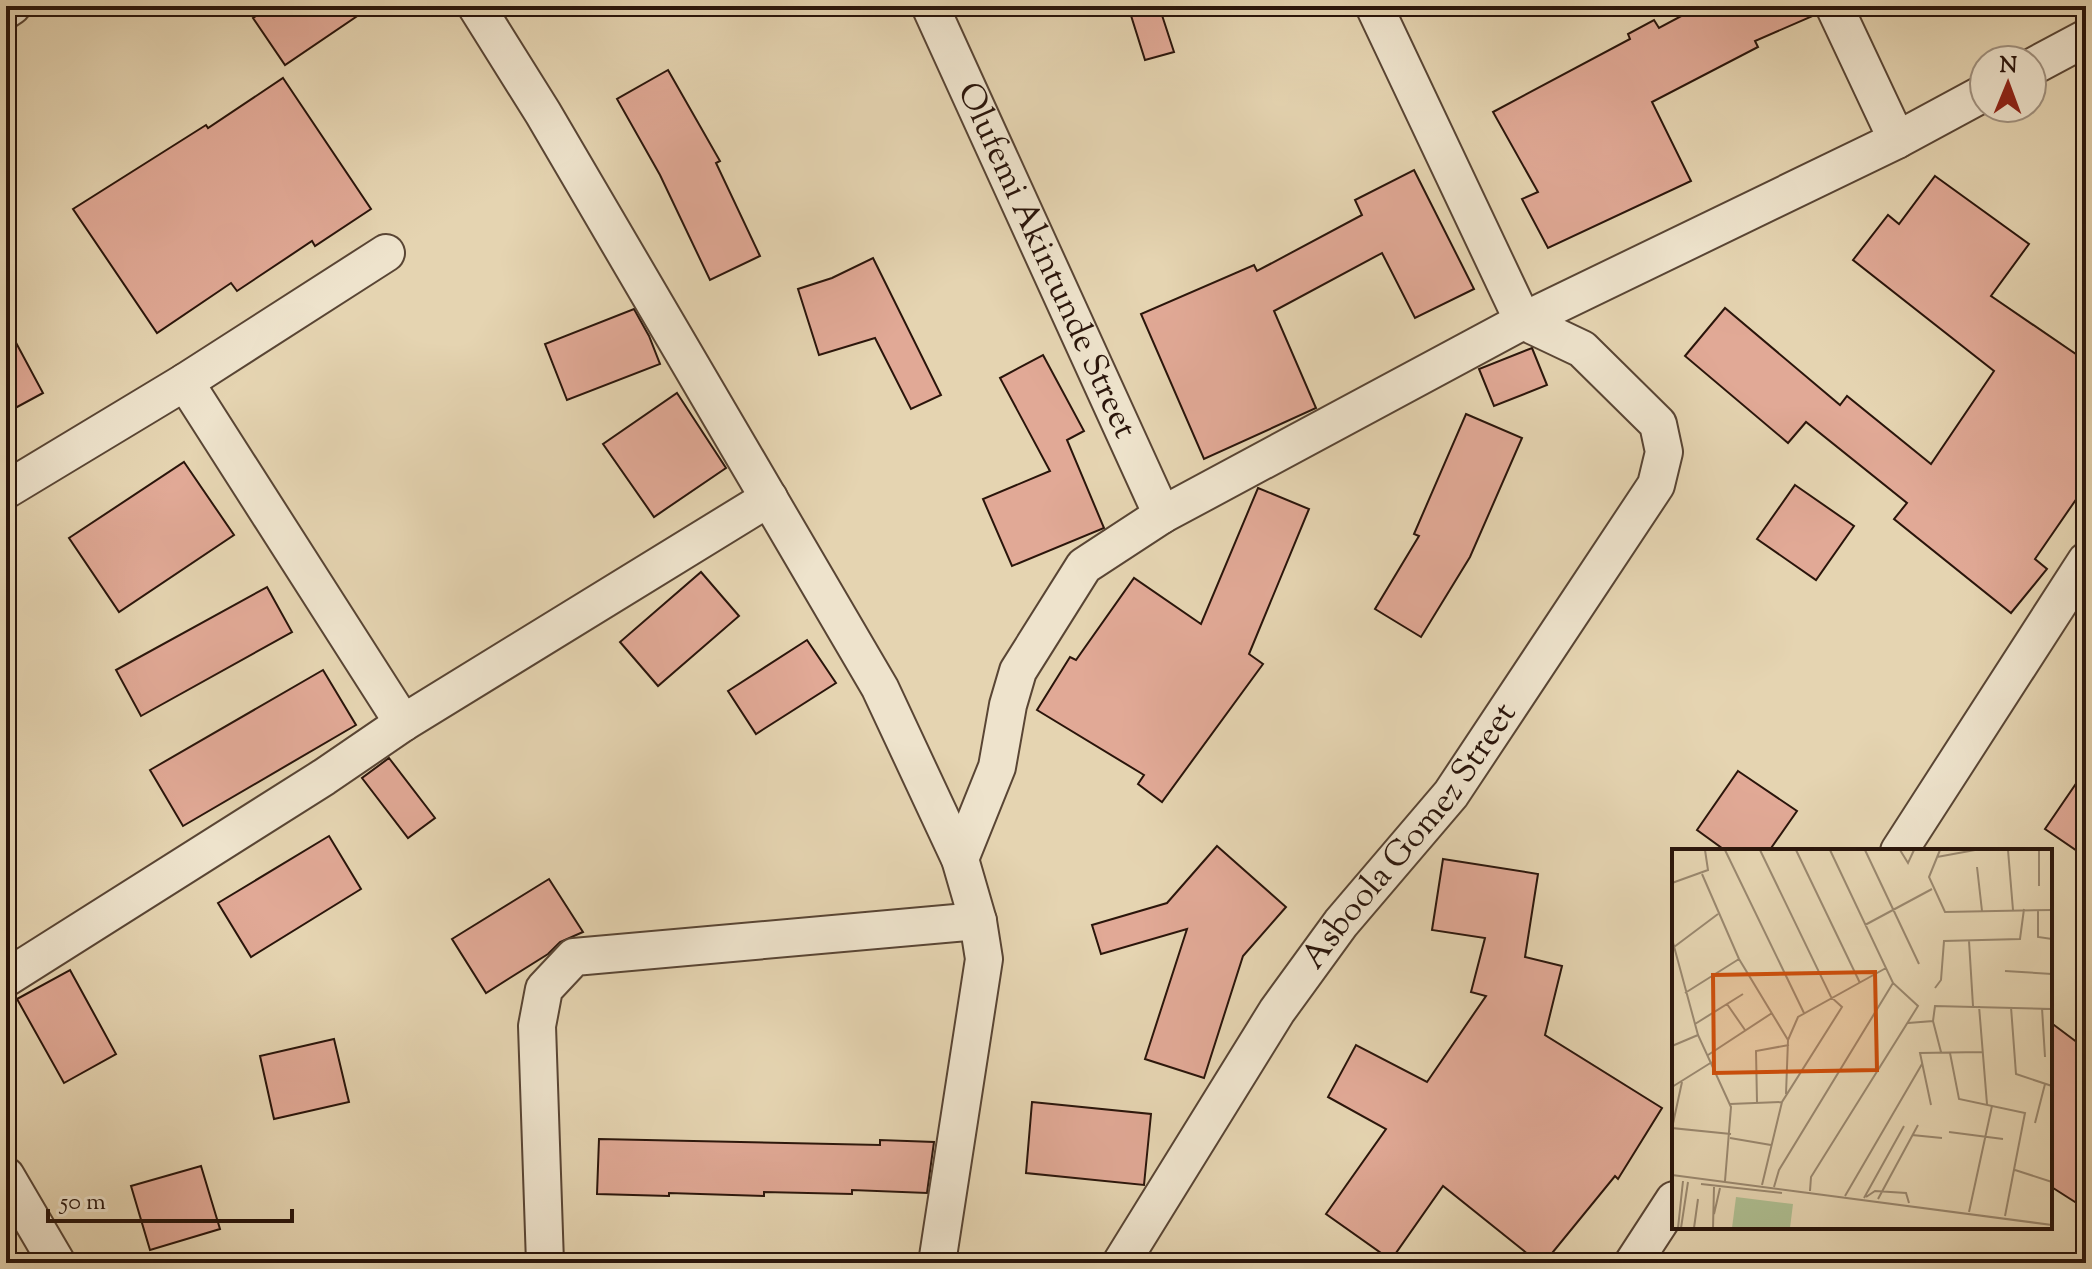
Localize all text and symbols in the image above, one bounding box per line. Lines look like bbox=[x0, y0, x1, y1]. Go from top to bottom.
north arrow bbox=[1968, 44, 2048, 124]
text: N bbox=[1999, 51, 2018, 83]
street label: Olufemi Akintunde Street bbox=[944, 75, 1149, 447]
street label: Asboola Gomez Street bbox=[1290, 693, 1529, 980]
inset map bbox=[1672, 849, 2052, 1229]
scale bar bbox=[48, 1173, 292, 1223]
text: 50 m bbox=[58, 1186, 106, 1220]

